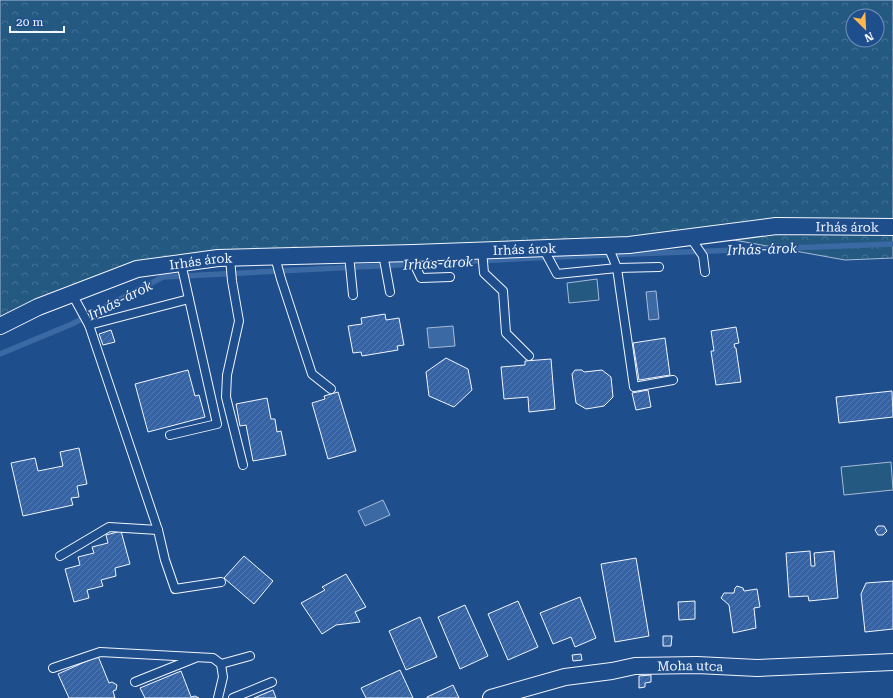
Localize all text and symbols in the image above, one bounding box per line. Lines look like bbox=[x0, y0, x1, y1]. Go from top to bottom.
scale bar bbox=[10, 8, 64, 34]
north arrow bbox=[845, 8, 885, 48]
text: 20 m bbox=[16, 15, 43, 29]
text: N bbox=[862, 29, 875, 45]
street label: Irhás árok bbox=[815, 219, 879, 234]
street label: Irhás árok bbox=[493, 240, 557, 258]
water label: Irhás-árok bbox=[726, 240, 798, 258]
street label: Irhás árok bbox=[168, 250, 233, 272]
water label: Irhás-árok bbox=[401, 253, 474, 273]
water label: Irhás-árok bbox=[84, 277, 155, 324]
street label: Moha utca bbox=[657, 657, 724, 674]

